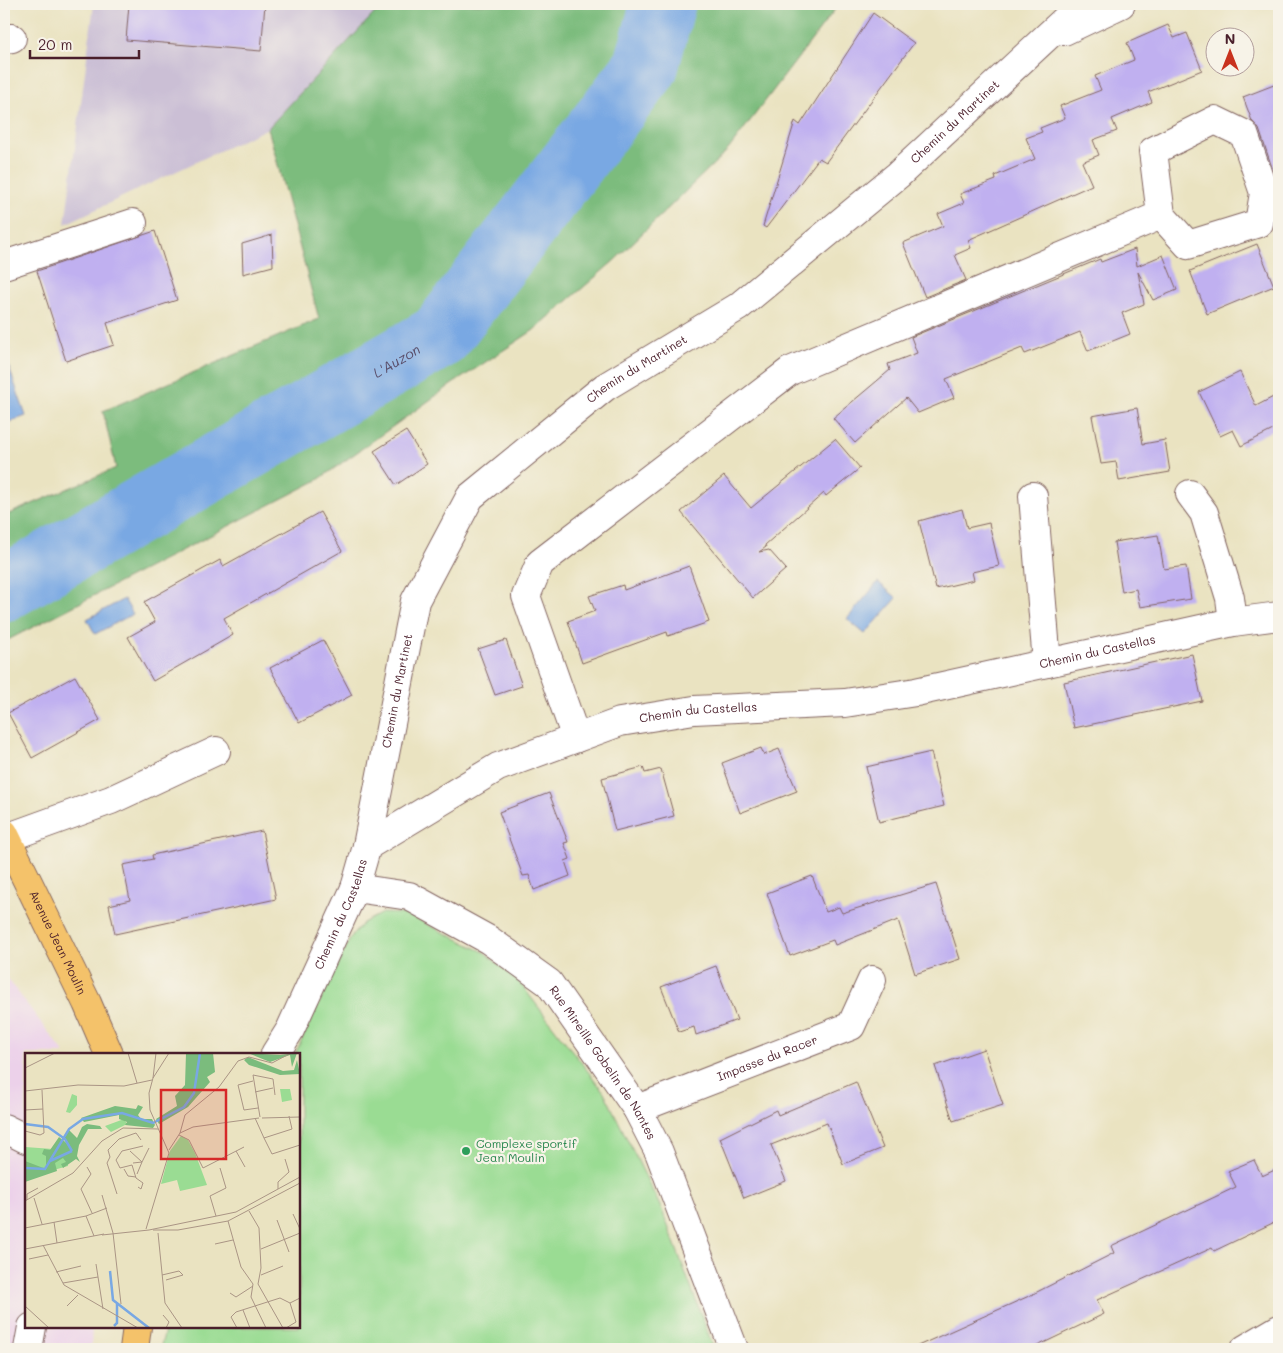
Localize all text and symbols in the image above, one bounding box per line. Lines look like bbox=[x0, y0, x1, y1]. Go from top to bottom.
scale bar bbox=[30, 28, 139, 60]
north arrow bbox=[1206, 28, 1256, 78]
text: N bbox=[1225, 29, 1235, 48]
text: 20 m bbox=[38, 34, 72, 54]
street label: Chemin du Martinet bbox=[906, 76, 1002, 167]
street label: Chemin du Martinet bbox=[583, 331, 690, 406]
water label: L'Auzon bbox=[369, 339, 424, 382]
street label: Chemin du Castellas bbox=[1038, 630, 1157, 672]
street label: Chemin du Martinet bbox=[377, 632, 415, 749]
street label: Chemin du Castellas bbox=[638, 698, 758, 726]
street label: Chemin du Castellas bbox=[310, 857, 370, 972]
street label: Avenue Jean Moulin bbox=[26, 887, 91, 997]
street label: Rue Mireille Gobelin de Nantes bbox=[546, 982, 660, 1142]
street label: Impasse du Racer bbox=[715, 1031, 820, 1084]
inset map bbox=[25, 1053, 300, 1328]
place label: Complexe sportif Jean Moulin bbox=[476, 1135, 577, 1165]
marker: Complexe sportif Jean Moulin bbox=[460, 1145, 472, 1157]

